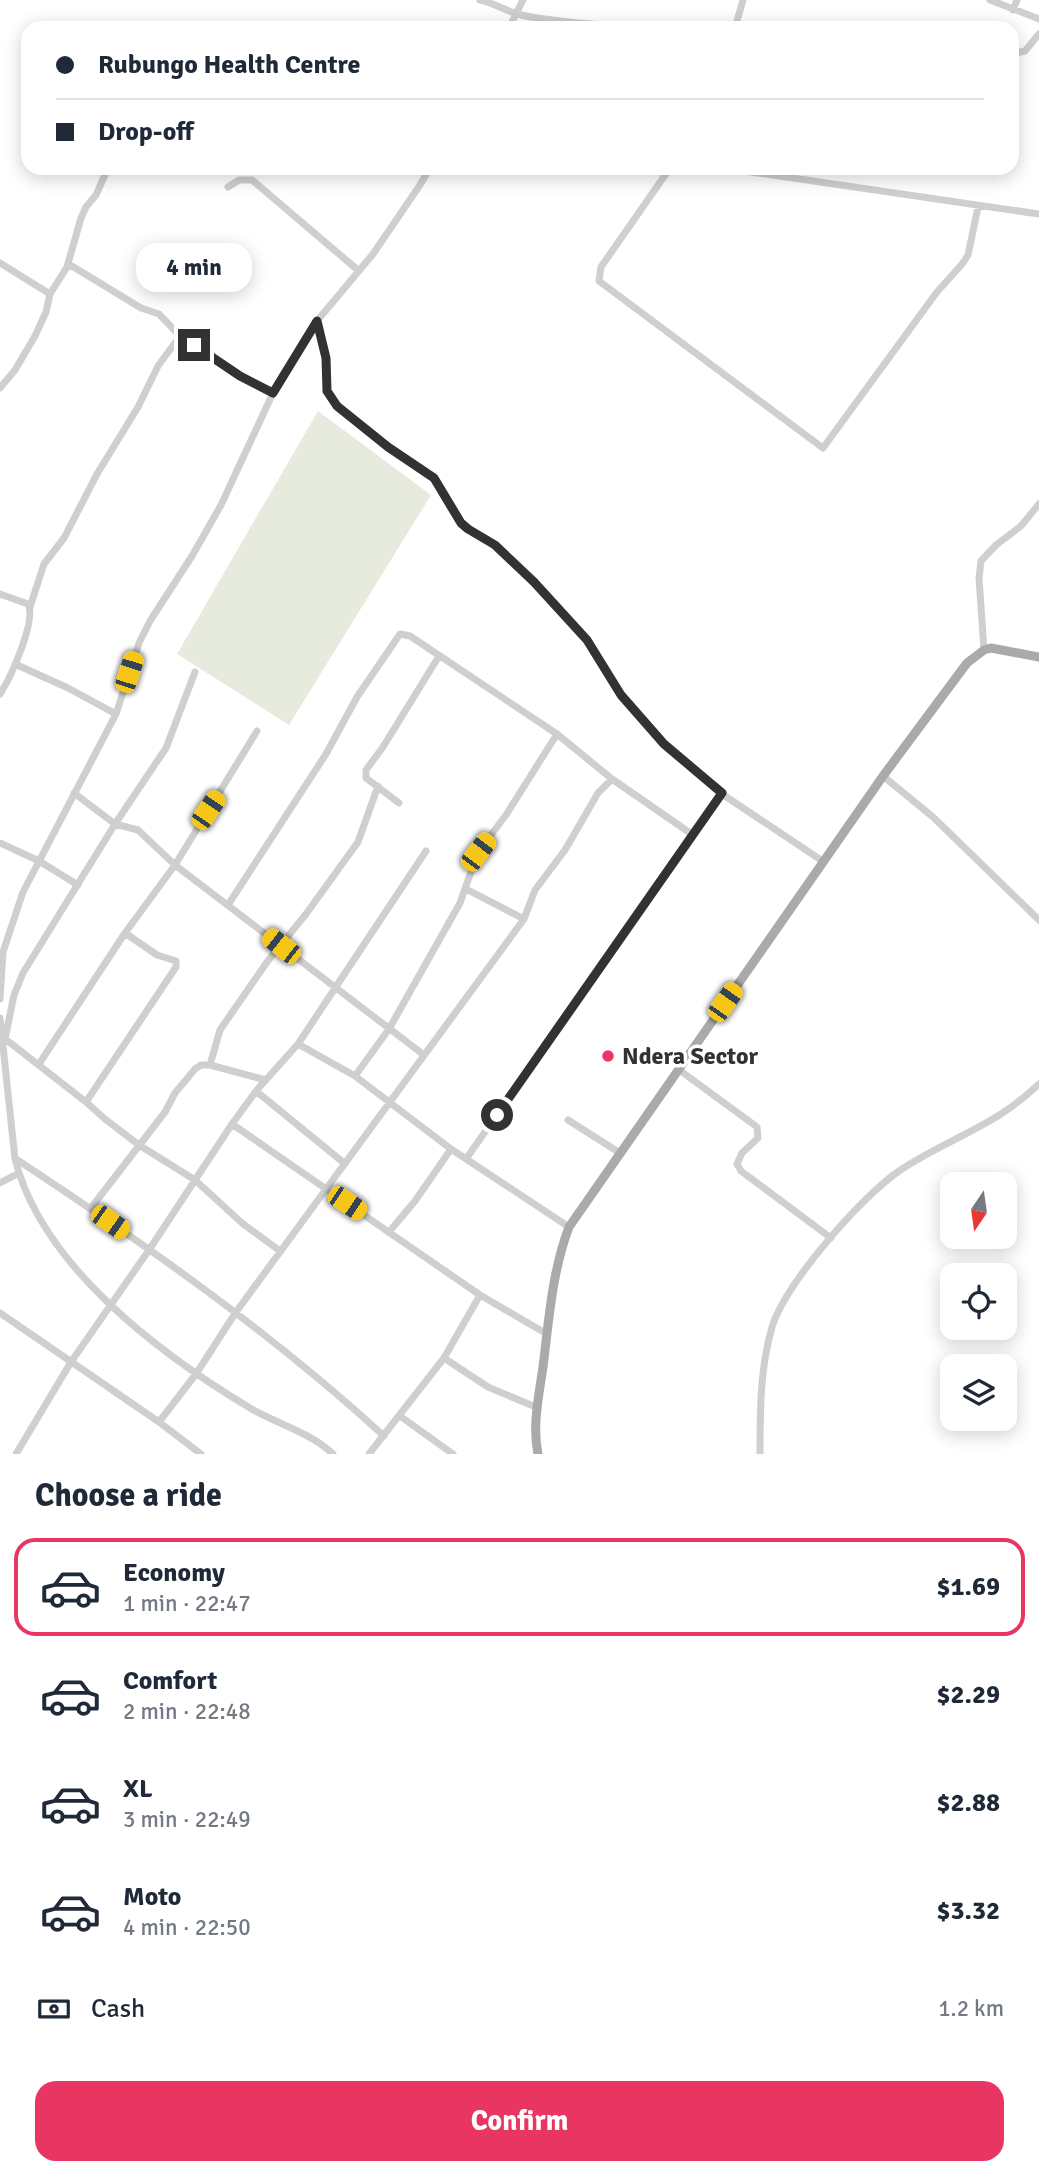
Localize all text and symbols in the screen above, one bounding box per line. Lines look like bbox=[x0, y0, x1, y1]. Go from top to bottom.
text: Rubungo Health Centre bbox=[98, 49, 360, 81]
text: Drop-off bbox=[98, 116, 194, 148]
callout: 4 min bbox=[136, 244, 252, 292]
text: 4 min bbox=[166, 253, 222, 282]
route end bbox=[178, 329, 210, 361]
car bbox=[113, 649, 146, 695]
car bbox=[188, 787, 229, 833]
car bbox=[457, 829, 500, 875]
car bbox=[258, 925, 305, 967]
car bbox=[705, 979, 746, 1025]
place label: Ndera Sector bbox=[622, 1041, 758, 1071]
marker: Ndera Sector bbox=[600, 1048, 616, 1064]
route start bbox=[481, 1099, 513, 1131]
north arrow bbox=[940, 1172, 1017, 1250]
map controls bbox=[940, 1172, 1017, 1431]
car bbox=[324, 1183, 371, 1223]
car bbox=[87, 1201, 134, 1243]
button: locate bbox=[940, 1263, 1017, 1340]
button: layers bbox=[940, 1354, 1017, 1431]
text: Choose a ride bbox=[35, 1476, 222, 1515]
icon: car bbox=[39, 1556, 102, 1619]
text: Economy bbox=[123, 1557, 225, 1589]
text: $1.69 bbox=[936, 1571, 1000, 1603]
text: 1 min · 22:47 bbox=[123, 1589, 251, 1618]
icon: car bbox=[39, 1664, 102, 1727]
text: Comfort bbox=[123, 1665, 217, 1697]
text: $2.29 bbox=[936, 1679, 1000, 1711]
text: 2 min · 22:48 bbox=[123, 1697, 251, 1726]
icon: car bbox=[39, 1772, 102, 1835]
text: XL bbox=[123, 1773, 153, 1805]
text: $2.88 bbox=[936, 1787, 1000, 1819]
text: 3 min · 22:49 bbox=[123, 1805, 251, 1834]
icon: car bbox=[39, 1880, 102, 1943]
text: Moto bbox=[123, 1881, 181, 1913]
text: $3.32 bbox=[936, 1895, 1000, 1927]
text: 4 min · 22:50 bbox=[123, 1913, 251, 1942]
icon: cash bbox=[35, 1990, 73, 2028]
text: Cash bbox=[91, 1993, 145, 2025]
text: 1.2 km bbox=[938, 1994, 1004, 2023]
button: Confirm bbox=[35, 2081, 1004, 2161]

